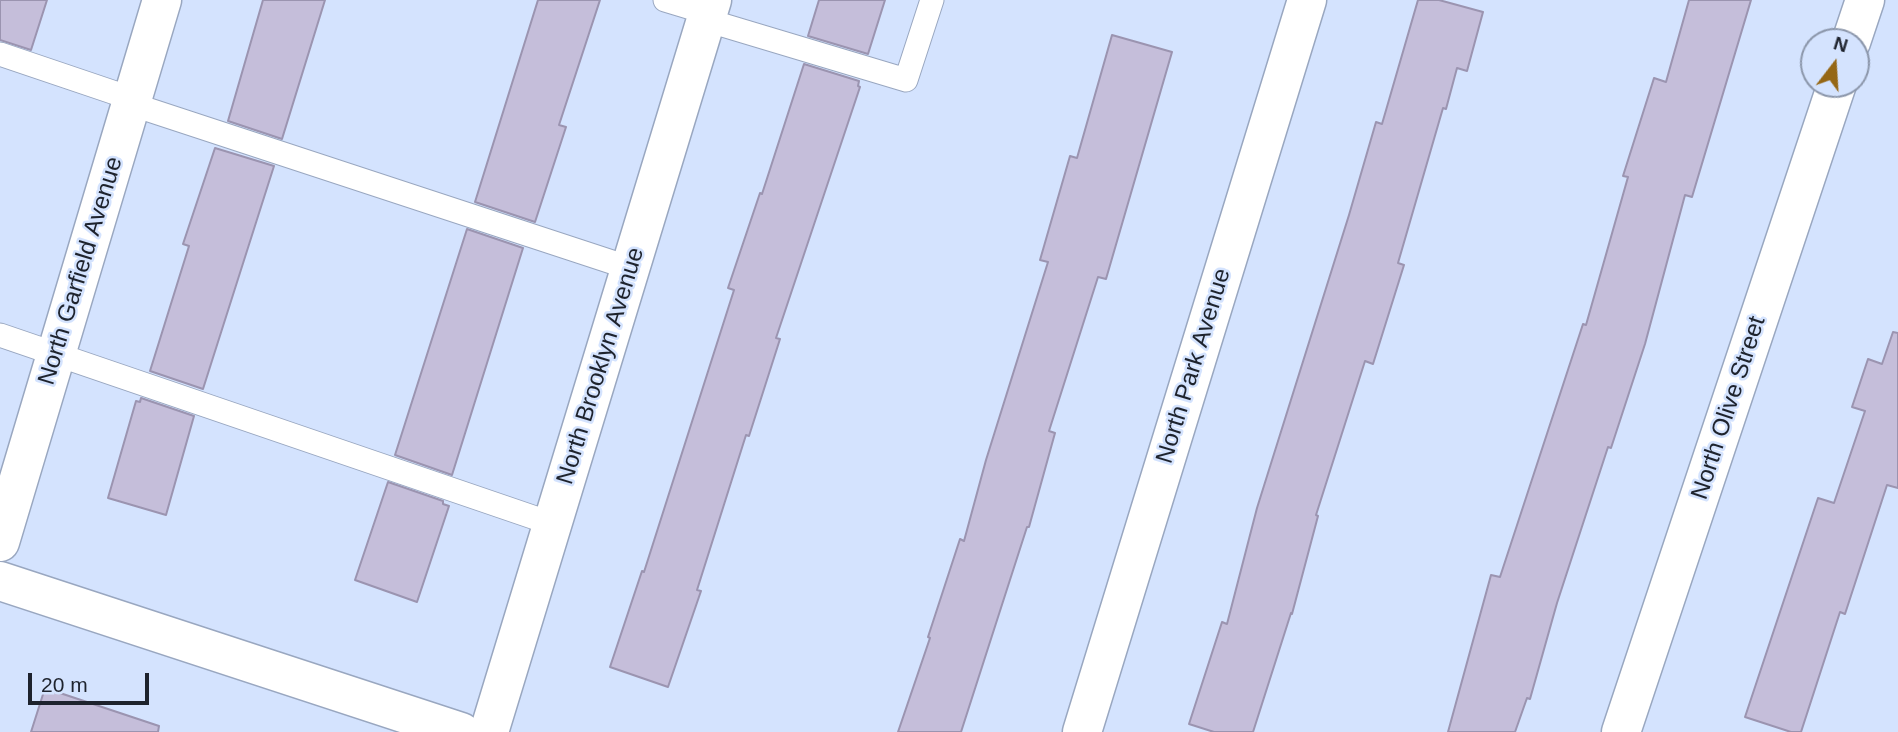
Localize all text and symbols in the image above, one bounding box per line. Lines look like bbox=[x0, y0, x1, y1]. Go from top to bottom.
north arrow bbox=[1800, 28, 1870, 98]
text: N bbox=[1831, 32, 1850, 56]
street label: North Garfield Avenue bbox=[33, 153, 129, 389]
street label: North Brooklyn Avenue bbox=[551, 244, 651, 488]
street label: North Park Avenue bbox=[1151, 265, 1237, 467]
street label: North Olive Street bbox=[1686, 313, 1772, 503]
scale bar bbox=[32, 658, 152, 702]
text: 20 m bbox=[41, 673, 88, 696]

